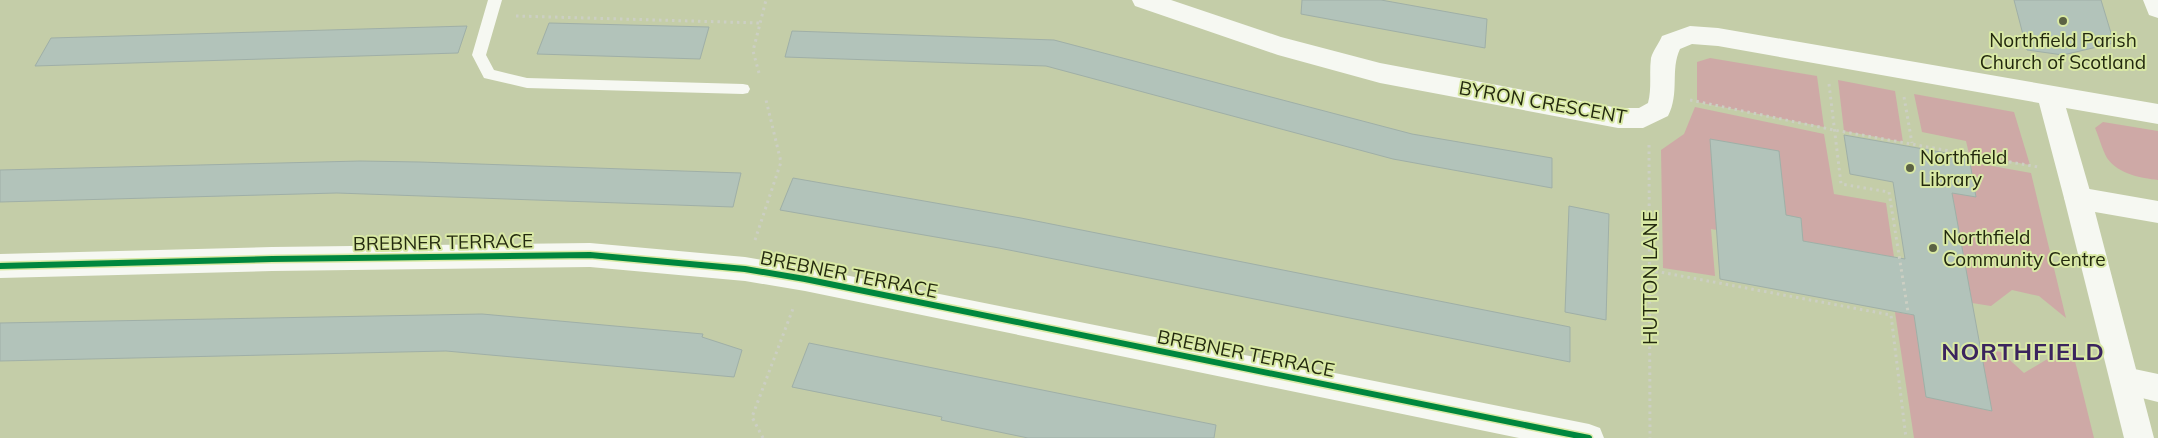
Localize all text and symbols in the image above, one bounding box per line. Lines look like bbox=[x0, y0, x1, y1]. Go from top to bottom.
marker: Northfield Parish Church of Scotland bbox=[2057, 15, 2069, 27]
place label: Northfield Parish Church of Scotland bbox=[1980, 28, 2146, 74]
street label: BYRON CRESCENT bbox=[1457, 75, 1629, 129]
place label: Northfield Library bbox=[1920, 145, 2007, 191]
marker: Northfield Library bbox=[1904, 162, 1916, 174]
street label: HUTTON LANE bbox=[1638, 211, 1662, 345]
place label: Northfield Community Centre bbox=[1943, 225, 2106, 271]
street label: BREBNER TERRACE bbox=[353, 228, 533, 256]
marker: Northfield Community Centre bbox=[1927, 242, 1939, 254]
street label: BREBNER TERRACE bbox=[758, 245, 940, 303]
street label: BREBNER TERRACE bbox=[1155, 324, 1337, 382]
district label: NORTHFIELD bbox=[1941, 336, 2105, 366]

